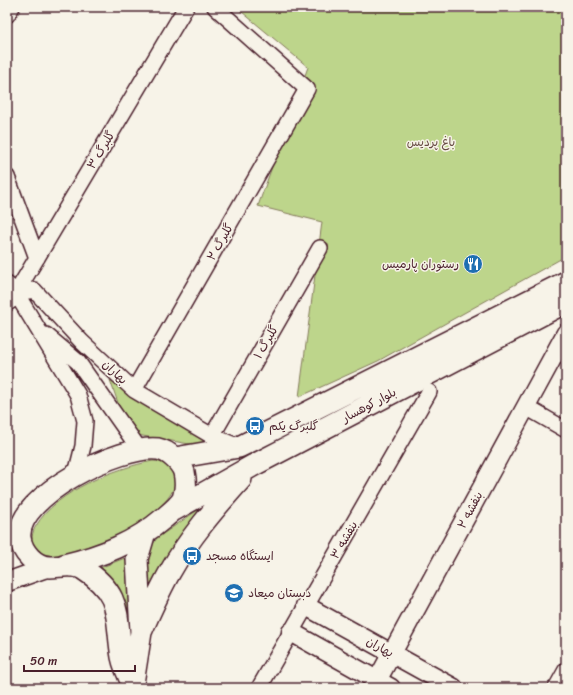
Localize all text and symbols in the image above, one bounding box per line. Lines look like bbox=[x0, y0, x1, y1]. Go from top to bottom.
street label: گلبرگ ۳ bbox=[81, 126, 121, 174]
park label: باغ پردیس bbox=[407, 131, 455, 153]
street label: گلبرگ ۲ bbox=[200, 219, 240, 265]
place label: رستوران پارمیس bbox=[382, 253, 459, 275]
restaurant icon: رستوران پارمیس bbox=[462, 253, 484, 275]
street label: گلبرگ ۱ bbox=[247, 321, 285, 363]
street label: بهاران bbox=[97, 354, 133, 390]
street label: بلوار کوهسار bbox=[337, 381, 400, 429]
bus stop icon: گلبرگ یکم bbox=[244, 415, 266, 437]
place label: گلبرگ یکم bbox=[269, 415, 318, 437]
street label: بنفشه ۲ bbox=[451, 487, 489, 533]
street label: بنفشه ۳ bbox=[324, 517, 364, 563]
bus stop icon: ایستگاه مسجد bbox=[181, 545, 203, 567]
place label: ایستگاه مسجد bbox=[206, 545, 274, 567]
school or university icon: دبستان میعاد bbox=[223, 582, 245, 604]
place label: دبستان میعاد bbox=[248, 582, 311, 604]
street label: بهاران bbox=[362, 630, 398, 664]
scale bar bbox=[24, 647, 135, 673]
text: 50 m bbox=[30, 650, 57, 672]

